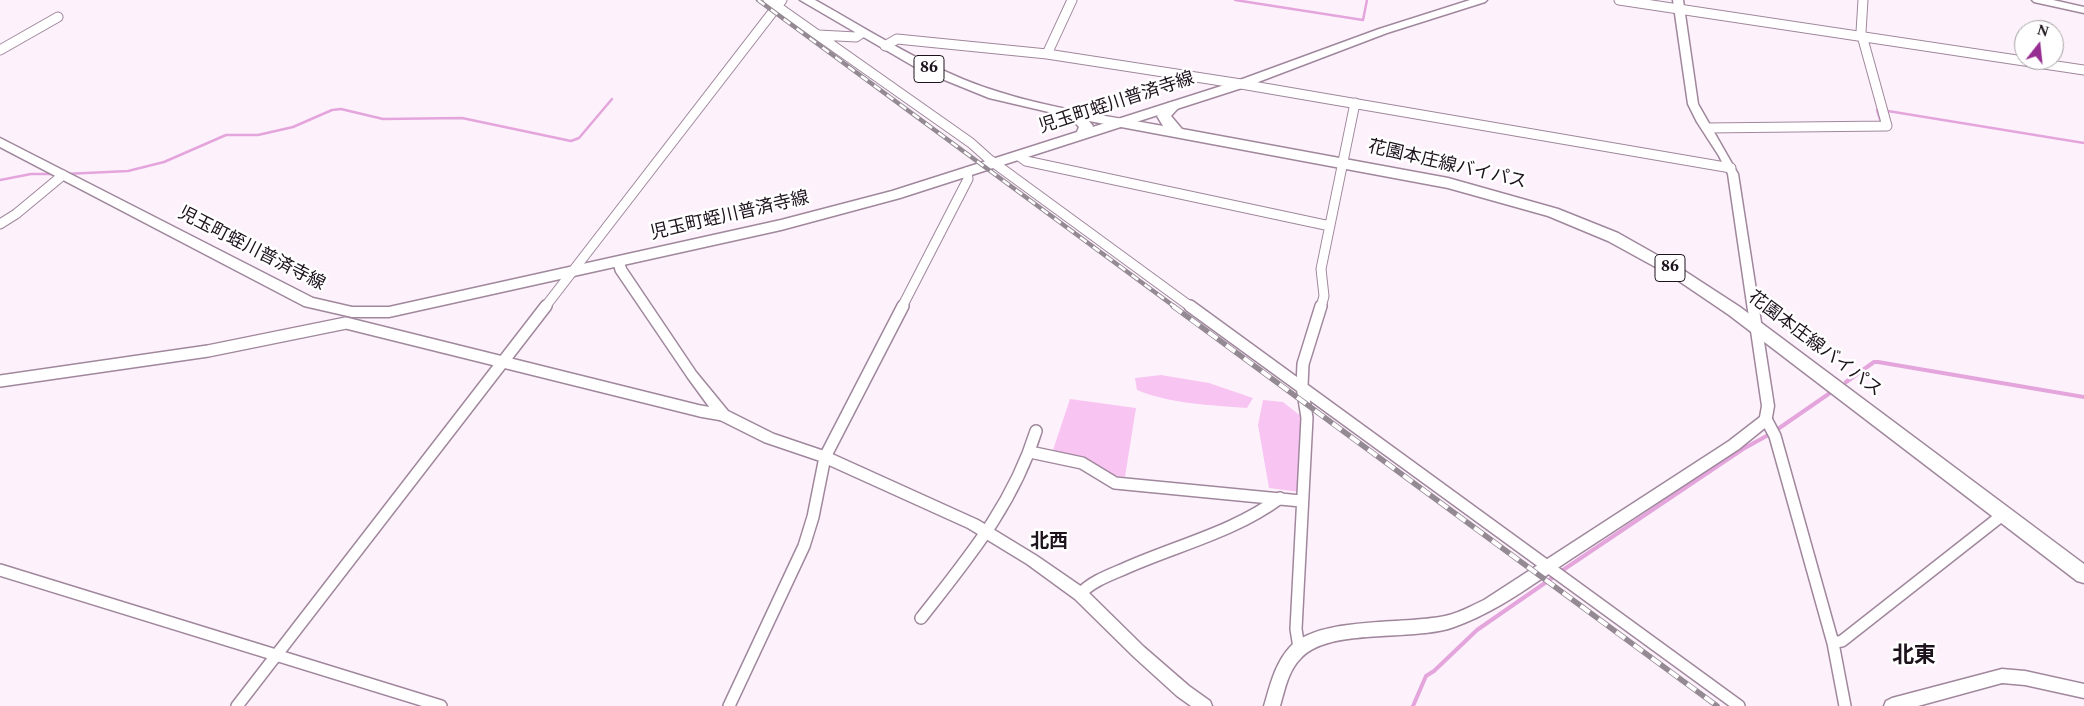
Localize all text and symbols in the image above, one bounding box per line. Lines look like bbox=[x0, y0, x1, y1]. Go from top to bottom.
text: N bbox=[2035, 19, 2051, 43]
north arrow bbox=[2014, 20, 2064, 70]
road number: 86 bbox=[914, 56, 944, 82]
street label: 児玉町蛭川普済寺線 bbox=[1037, 69, 1197, 139]
street label: 花園本庄線バイパス bbox=[1366, 137, 1528, 195]
street label: 児玉町蛭川普済寺線 bbox=[649, 188, 811, 246]
street label: 児玉町蛭川普済寺線 bbox=[174, 204, 328, 296]
road number: 86 bbox=[1655, 254, 1685, 282]
street label: 花園本庄線バイパス bbox=[1743, 288, 1885, 402]
district label: 北西 bbox=[1030, 532, 1068, 554]
district label: 北東 bbox=[1892, 645, 1936, 671]

